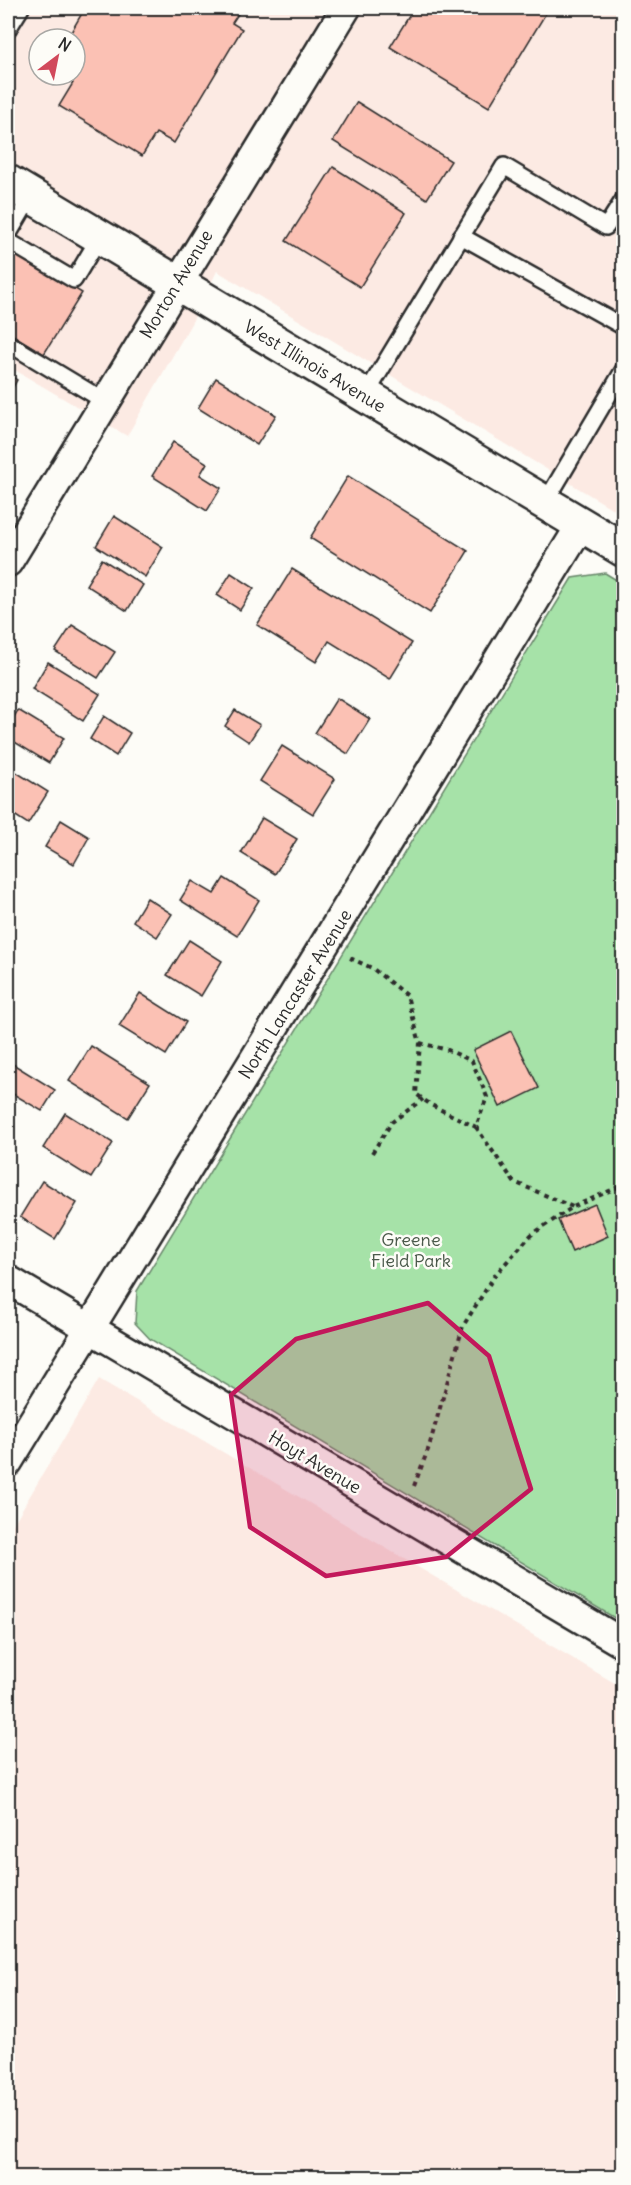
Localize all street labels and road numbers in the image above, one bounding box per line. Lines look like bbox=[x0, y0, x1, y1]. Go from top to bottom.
street label: Morton Avenue bbox=[134, 225, 218, 343]
street label: West Illinois Avenue bbox=[240, 315, 390, 417]
street label: North Lancaster Avenue bbox=[233, 905, 357, 1083]
street label: Hoyt Avenue bbox=[265, 1425, 365, 1499]

